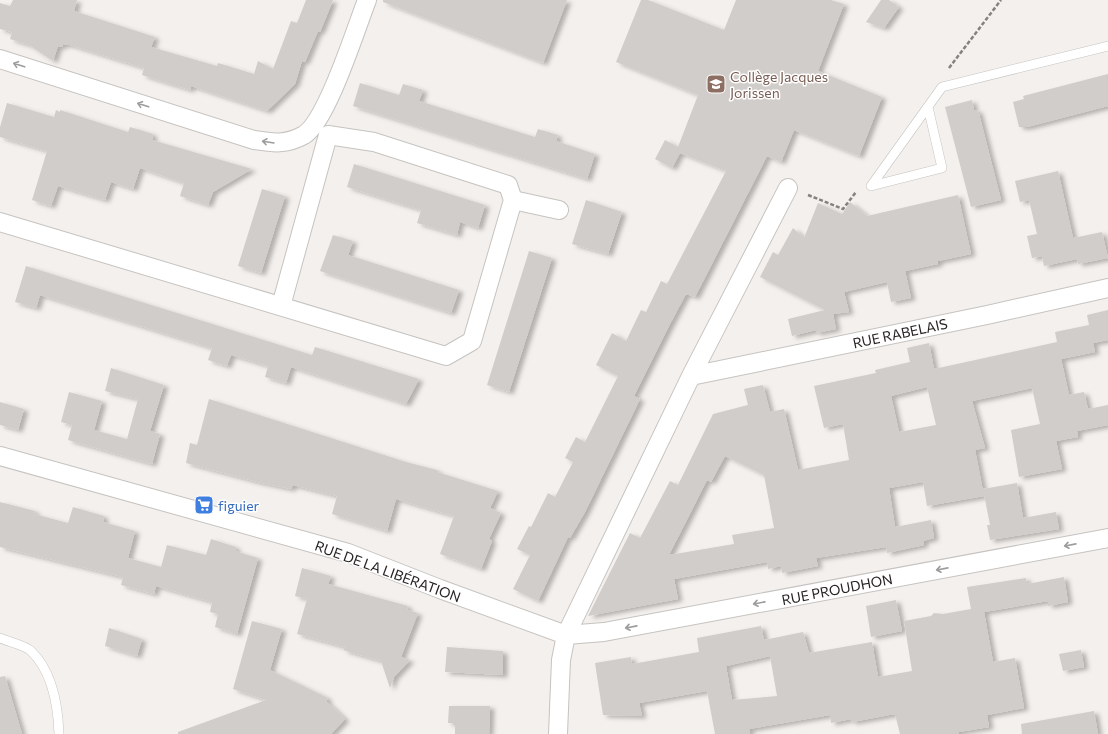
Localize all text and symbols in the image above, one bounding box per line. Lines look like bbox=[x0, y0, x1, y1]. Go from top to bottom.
one-way arrow bbox=[14, 61, 26, 69]
place label: Collège Jacques Jorissen bbox=[730, 68, 828, 101]
school or university icon: Collège Jacques Jorissen bbox=[705, 73, 727, 95]
one-way arrow bbox=[137, 101, 150, 108]
one-way arrow bbox=[261, 138, 274, 146]
street label: RUE RABELAIS bbox=[851, 315, 949, 351]
supermarket icon: figuier bbox=[193, 494, 215, 516]
place label: figuier bbox=[218, 497, 260, 514]
street label: RUE DE LA LIBÉRATION bbox=[313, 537, 463, 605]
one-way arrow bbox=[1064, 542, 1077, 550]
one-way arrow bbox=[936, 566, 949, 574]
street label: RUE PROUDHON bbox=[780, 570, 894, 608]
one-way arrow bbox=[753, 600, 766, 608]
one-way arrow bbox=[625, 624, 638, 632]

